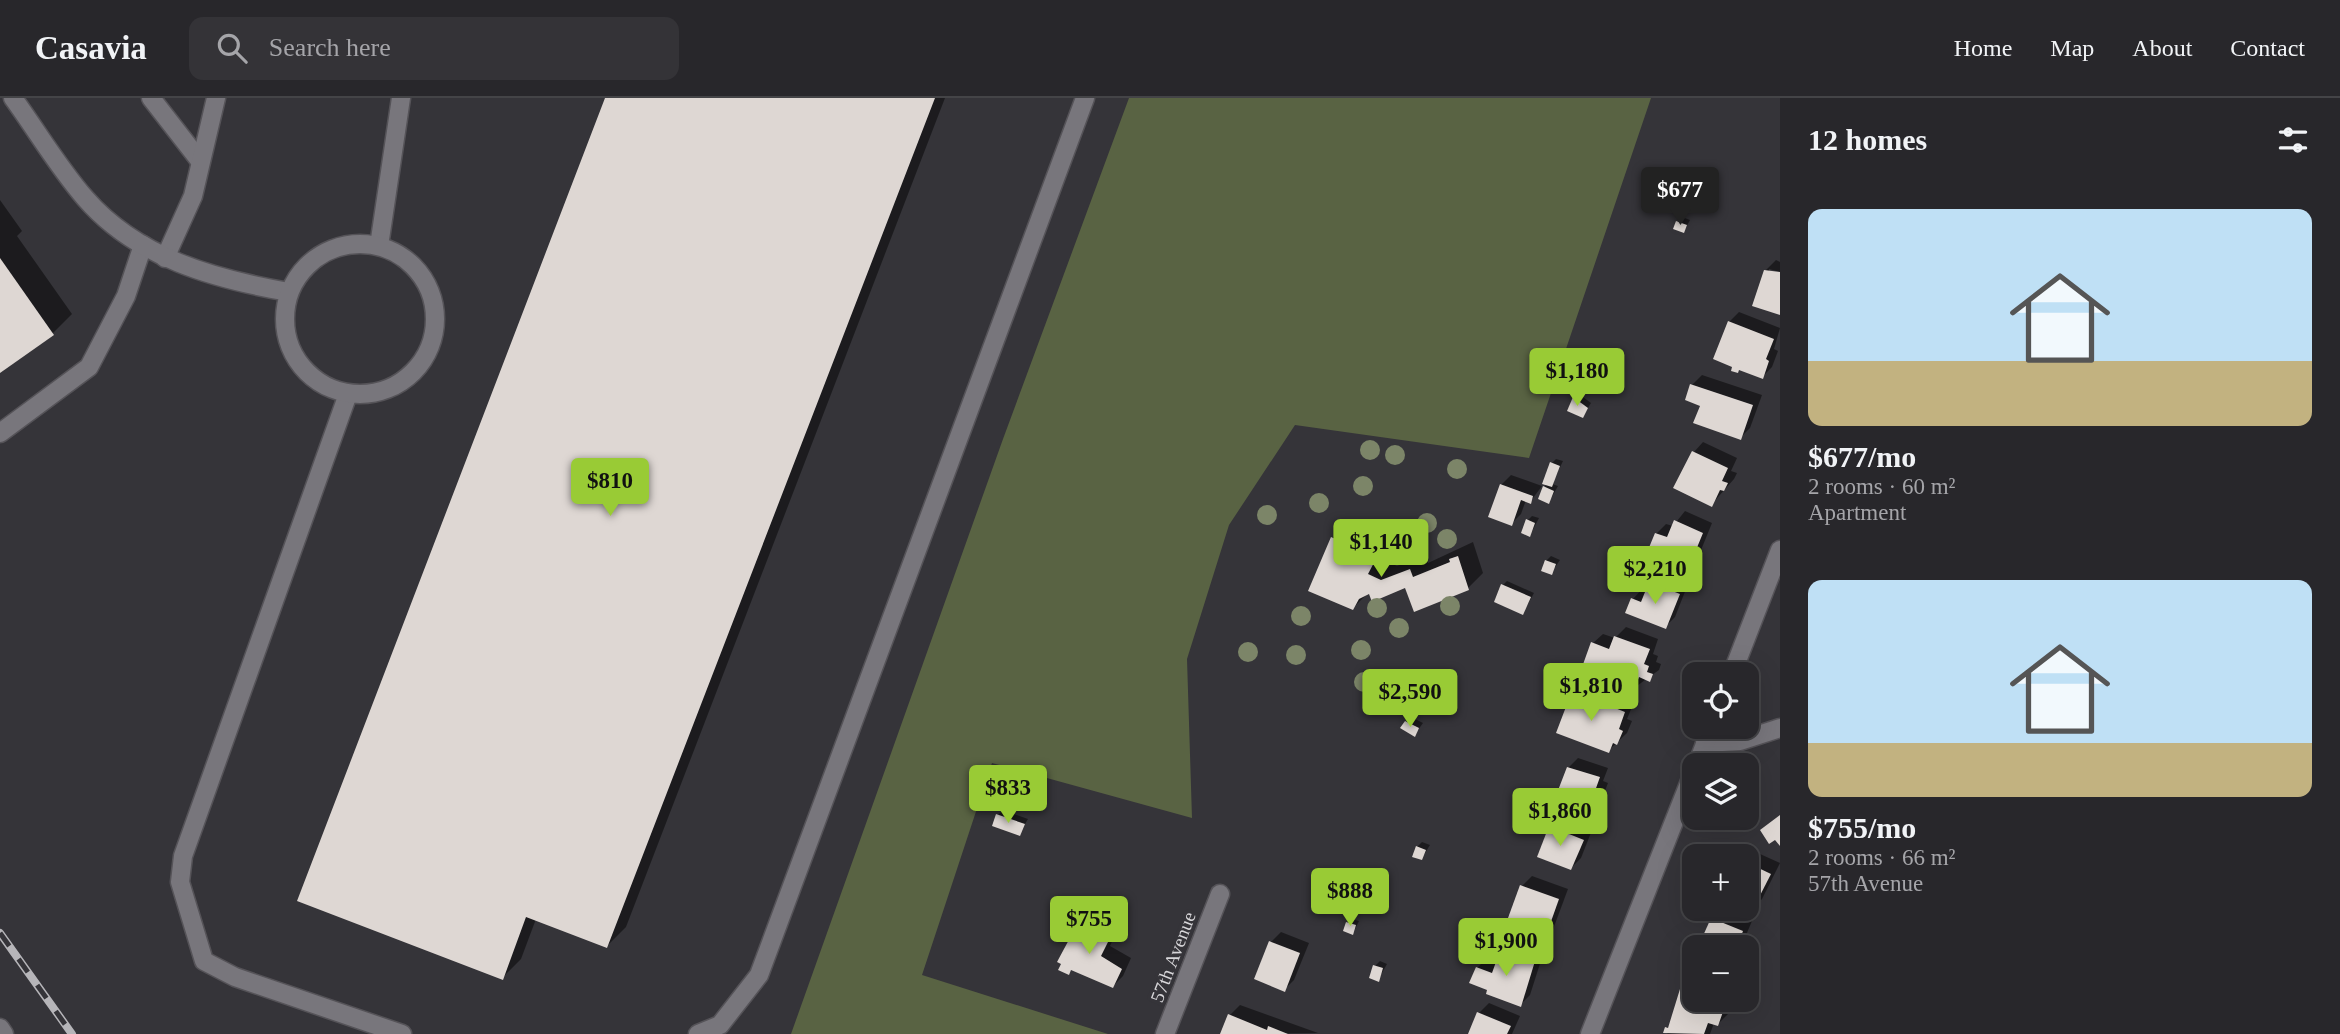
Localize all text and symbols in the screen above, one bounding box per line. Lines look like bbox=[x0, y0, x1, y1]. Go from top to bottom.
search box bbox=[189, 17, 679, 80]
icon: search bbox=[213, 29, 251, 67]
text: Casavia bbox=[35, 30, 147, 66]
text: Search here bbox=[269, 33, 391, 62]
text: Home bbox=[1954, 35, 2012, 61]
text: Map bbox=[2050, 35, 2094, 61]
text: About bbox=[2132, 35, 2192, 61]
text: Contact bbox=[2230, 35, 2305, 61]
icon: filters bbox=[2274, 121, 2312, 159]
text: 12 homes bbox=[1808, 123, 1927, 156]
pin: $677 bbox=[1639, 167, 1721, 227]
text: $677 bbox=[1657, 177, 1703, 202]
icon: home bbox=[1997, 255, 2123, 381]
pin: $1,180 bbox=[1520, 348, 1634, 408]
text: $1,180 bbox=[1545, 358, 1609, 383]
text: $677/mo bbox=[1808, 440, 1916, 473]
pin: $810 bbox=[569, 458, 651, 518]
text: $810 bbox=[587, 468, 633, 493]
text: 2 rooms · 60 m² bbox=[1808, 474, 1955, 499]
text: Apartment bbox=[1808, 500, 1906, 525]
pin: $1,140 bbox=[1324, 519, 1438, 579]
text: $1,140 bbox=[1349, 529, 1413, 554]
pin: $2,210 bbox=[1598, 546, 1712, 606]
text: $2,210 bbox=[1623, 556, 1687, 581]
icon: home bbox=[1997, 626, 2123, 752]
map controls bbox=[1682, 662, 1759, 1012]
button: locate bbox=[1682, 662, 1759, 739]
pin: $1,810 bbox=[1534, 664, 1648, 723]
pin: $2,590 bbox=[1353, 670, 1467, 729]
text: $1,810 bbox=[1559, 673, 1623, 698]
text: $2,590 bbox=[1378, 679, 1442, 704]
button: layers bbox=[1682, 753, 1759, 830]
pin: $833 bbox=[967, 766, 1049, 825]
text: $833 bbox=[985, 775, 1031, 800]
pin: $1,860 bbox=[1503, 788, 1617, 848]
text: $1,860 bbox=[1528, 798, 1592, 823]
text: $755/mo bbox=[1808, 811, 1916, 844]
button: + bbox=[1682, 844, 1759, 921]
text: 2 rooms · 66 m² bbox=[1808, 845, 1955, 870]
pin: $888 bbox=[1309, 868, 1391, 928]
text: 57th Avenue bbox=[1808, 871, 1923, 896]
text: $888 bbox=[1327, 878, 1373, 903]
pin: $755 bbox=[1048, 896, 1130, 956]
text: $755 bbox=[1066, 906, 1112, 931]
street label: 57th Avenue bbox=[1146, 909, 1200, 1005]
pin: $1,900 bbox=[1449, 918, 1563, 978]
text: $1,900 bbox=[1474, 928, 1538, 953]
button: − bbox=[1682, 935, 1759, 1012]

